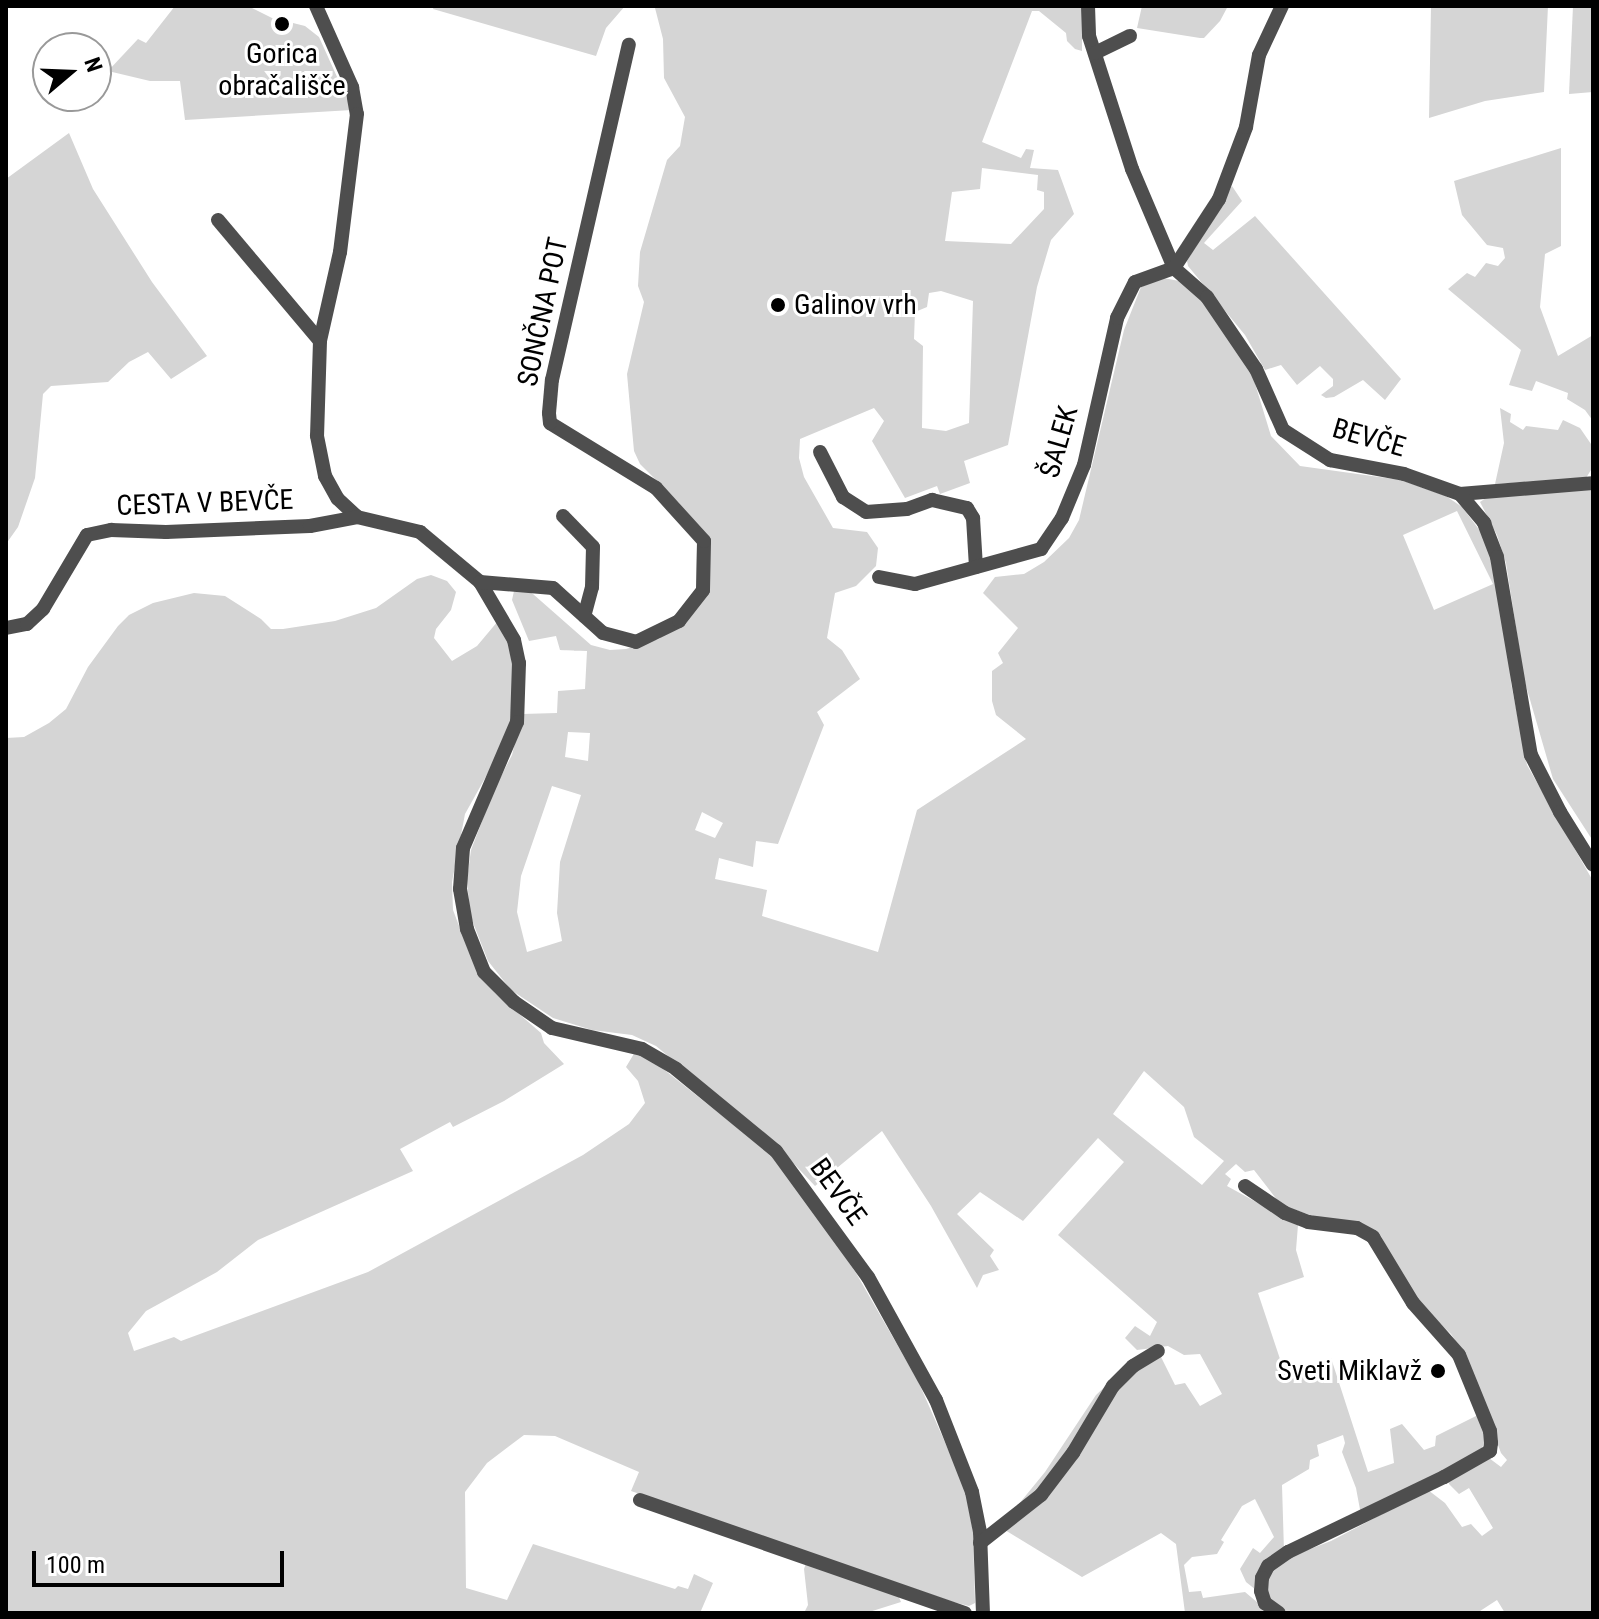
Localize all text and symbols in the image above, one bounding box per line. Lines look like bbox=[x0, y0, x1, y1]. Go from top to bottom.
marker: Gorica obračališče bbox=[273, 15, 291, 33]
north arrow bbox=[32, 32, 112, 112]
place label: Gorica obračališče bbox=[218, 37, 346, 103]
text: N bbox=[79, 54, 107, 75]
street label: SONČNA POT bbox=[511, 235, 575, 389]
place label: Galinov vrh bbox=[794, 288, 917, 322]
marker: Galinov vrh bbox=[769, 296, 787, 314]
street label: ŠALEK bbox=[1033, 402, 1085, 482]
street label: BEVČE bbox=[1329, 412, 1409, 464]
street label: CESTA V BEVČE bbox=[116, 483, 294, 523]
street label: BEVČE bbox=[803, 1152, 873, 1232]
place label: Sveti Miklavž bbox=[1277, 1354, 1422, 1388]
marker: Sveti Miklavž bbox=[1429, 1362, 1447, 1380]
scale bar bbox=[36, 1535, 288, 1585]
text: 100 m bbox=[46, 1551, 105, 1579]

